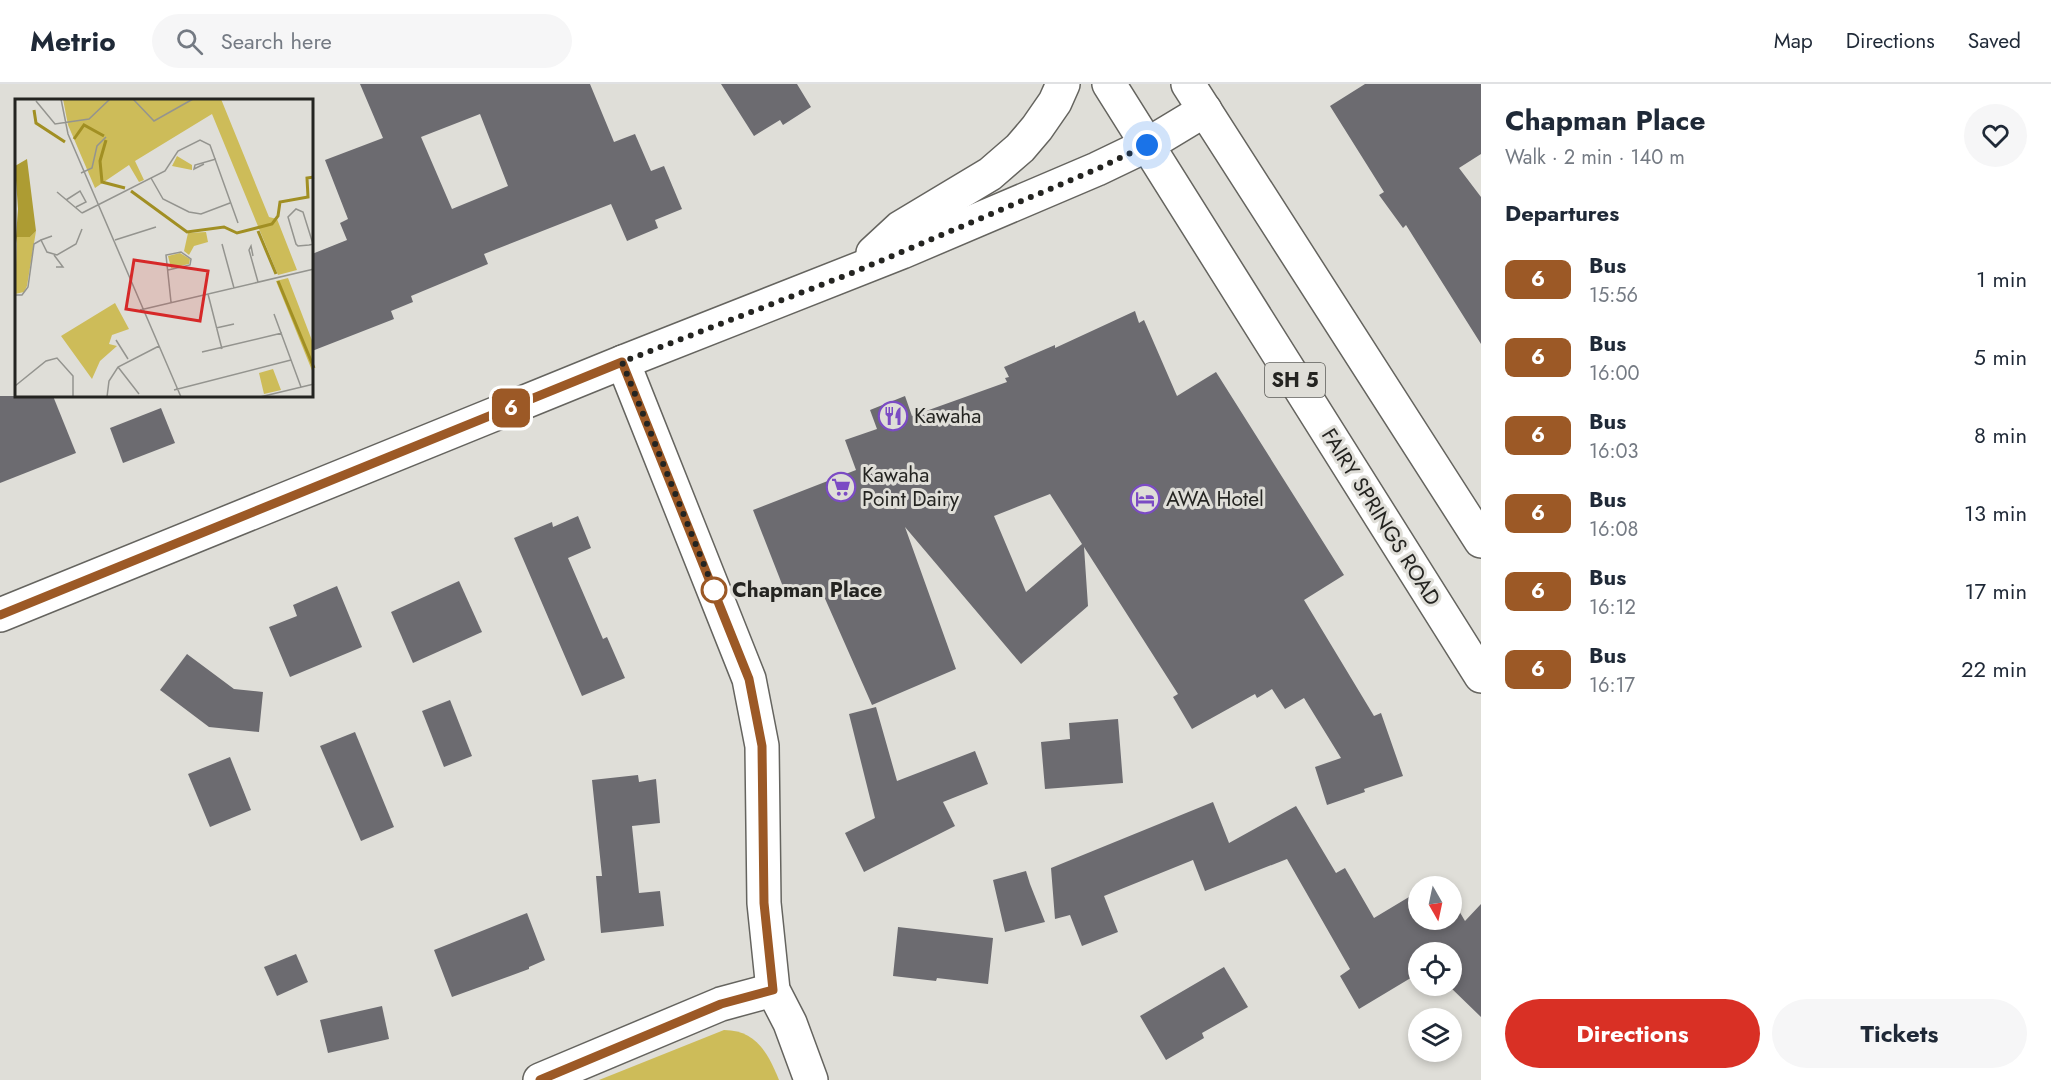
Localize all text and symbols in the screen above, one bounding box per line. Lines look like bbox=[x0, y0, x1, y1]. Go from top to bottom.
search box bbox=[152, 14, 572, 68]
text: Metrio bbox=[30, 21, 116, 62]
icon: search bbox=[173, 25, 206, 58]
text: Search here bbox=[221, 25, 332, 57]
text: Map bbox=[1774, 26, 1813, 56]
text: Directions bbox=[1846, 26, 1935, 56]
text: Saved bbox=[1968, 26, 2021, 56]
inset map bbox=[15, 99, 314, 398]
text: Chapman Place bbox=[1505, 100, 1705, 141]
button: heart bbox=[1964, 104, 2027, 167]
your location bbox=[1132, 130, 1162, 160]
text: Walk · 2 min · 140 m bbox=[1505, 143, 1685, 172]
text: Departures bbox=[1505, 197, 1619, 229]
text: Bus bbox=[1589, 249, 1626, 281]
text: 1 min bbox=[1976, 263, 2027, 295]
text: 6 bbox=[1531, 264, 1545, 294]
text: 15:56 bbox=[1589, 281, 1638, 310]
text: Bus bbox=[1589, 327, 1626, 359]
text: 5 min bbox=[1974, 341, 2027, 373]
text: 6 bbox=[1531, 342, 1545, 372]
text: 16:00 bbox=[1589, 359, 1640, 388]
road number: SH 5 bbox=[1265, 363, 1325, 397]
line badge: 6 bbox=[492, 388, 530, 428]
text: 6 bbox=[504, 393, 518, 423]
restaurant icon: Kawaha bbox=[877, 400, 909, 432]
place label: Kawaha bbox=[914, 401, 981, 431]
text: Bus bbox=[1589, 405, 1626, 437]
text: 8 min bbox=[1974, 419, 2027, 451]
text: 6 bbox=[1531, 420, 1545, 450]
street label: FAIRY SPRINGS ROAD bbox=[1314, 423, 1448, 611]
text: 16:03 bbox=[1589, 437, 1638, 466]
place label: Kawaha Point Dairy bbox=[862, 460, 960, 514]
supermarket icon: Kawaha Point Dairy bbox=[825, 471, 857, 503]
hotel icon: AWA Hotel bbox=[1129, 483, 1161, 515]
text: Bus bbox=[1589, 483, 1626, 515]
place label: AWA Hotel bbox=[1166, 484, 1264, 514]
text: 13 min bbox=[1964, 497, 2027, 529]
text: 6 bbox=[1531, 498, 1545, 528]
text: 16:08 bbox=[1589, 515, 1638, 544]
text: Bus bbox=[1589, 561, 1626, 593]
place label: Chapman Place bbox=[732, 575, 882, 605]
text: 17 min bbox=[1965, 575, 2027, 607]
text: 6 bbox=[1531, 576, 1545, 606]
marker: Chapman Place bbox=[701, 577, 727, 603]
text: 16:12 bbox=[1589, 593, 1636, 622]
text: Bus bbox=[1589, 639, 1626, 671]
text: 22 min bbox=[1961, 653, 2027, 685]
text: 6 bbox=[1531, 654, 1545, 684]
text: 16:17 bbox=[1589, 671, 1635, 700]
north arrow bbox=[1408, 876, 1462, 930]
map controls bbox=[1408, 876, 1462, 1062]
button: locate bbox=[1408, 942, 1462, 996]
button: Directions bbox=[1505, 999, 1760, 1068]
button: Tickets bbox=[1772, 999, 2027, 1068]
button: layers bbox=[1408, 1008, 1462, 1062]

